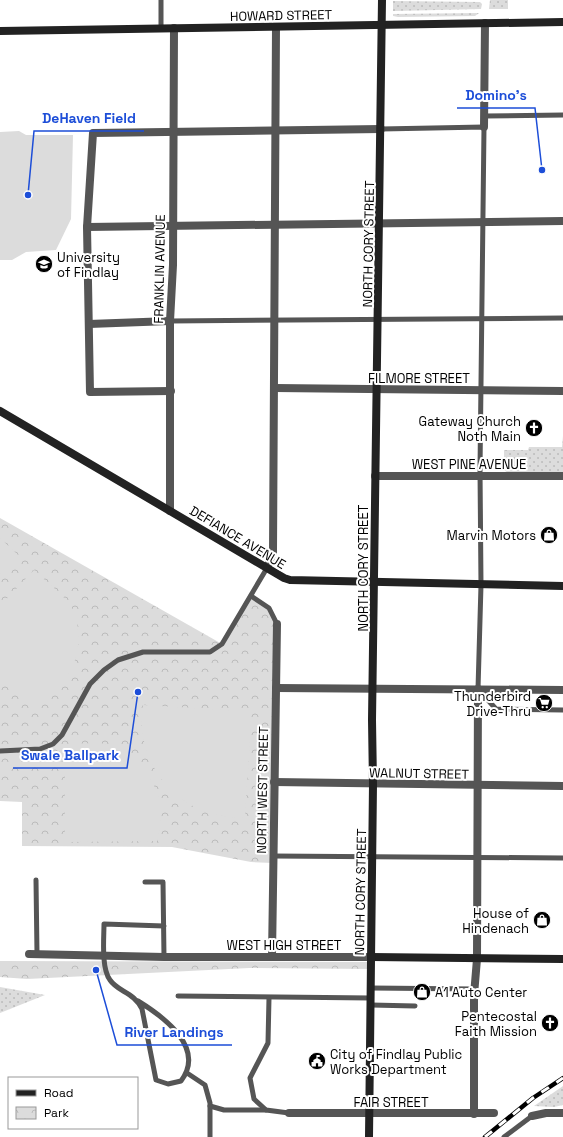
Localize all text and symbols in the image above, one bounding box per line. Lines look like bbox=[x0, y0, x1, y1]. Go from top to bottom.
street label: HOWARD STREET bbox=[230, 6, 333, 25]
callout: Domino's bbox=[457, 82, 535, 108]
text: Domino's bbox=[465, 86, 527, 104]
callout: DeHaven Field bbox=[34, 105, 144, 131]
text: DeHaven Field bbox=[42, 109, 136, 127]
street label: NORTH CORY STREET bbox=[359, 180, 378, 308]
street label: FRANKLIN AVENUE bbox=[150, 214, 169, 324]
place label: University of Findlay bbox=[57, 249, 120, 281]
school or university icon: University of Findlay bbox=[34, 254, 54, 274]
street label: FILMORE STREET bbox=[368, 370, 470, 387]
place label: Gateway Church Noth Main bbox=[419, 413, 521, 445]
church icon: Gateway Church Noth Main bbox=[524, 418, 544, 438]
street label: WEST PINE AVENUE bbox=[412, 456, 526, 473]
street label: DEFIANCE AVENUE bbox=[187, 502, 289, 573]
street label: NORTH CORY STREET bbox=[355, 504, 372, 631]
shop icon: Marvin Motors bbox=[539, 525, 559, 545]
place label: Marvin Motors bbox=[446, 527, 536, 544]
place label: Thunderbird Drive-Thru bbox=[454, 688, 531, 720]
supermarket icon: Thunderbird Drive-Thru bbox=[534, 693, 554, 713]
street label: NORTH WEST STREET bbox=[253, 726, 272, 854]
callout: Swale Ballpark bbox=[13, 742, 127, 768]
text: Swale Ballpark bbox=[21, 746, 119, 764]
street label: WALNUT STREET bbox=[369, 764, 469, 783]
street label: NORTH CORY STREET bbox=[351, 828, 370, 956]
place label: House of Hindenach bbox=[462, 905, 529, 937]
shop icon: House of Hindenach bbox=[532, 910, 552, 930]
street label: WEST HIGH STREET bbox=[227, 937, 342, 954]
shop icon: A1 Auto Center bbox=[412, 982, 432, 1002]
place label: A1 Auto Center bbox=[435, 984, 527, 1001]
place label: Pentecostal Faith Mission bbox=[455, 1008, 537, 1040]
church icon: Pentecostal Faith Mission bbox=[540, 1013, 560, 1033]
callout: River Landings bbox=[117, 1019, 232, 1045]
text: River Landings bbox=[124, 1023, 224, 1041]
place label: City of Findlay Public Works Department bbox=[330, 1046, 463, 1078]
public building icon: City of Findlay Public Works Department bbox=[307, 1051, 327, 1071]
legend bbox=[8, 1077, 138, 1129]
text: Road bbox=[44, 1085, 73, 1101]
street label: FAIR STREET bbox=[353, 1094, 429, 1111]
text: Park bbox=[44, 1105, 69, 1121]

